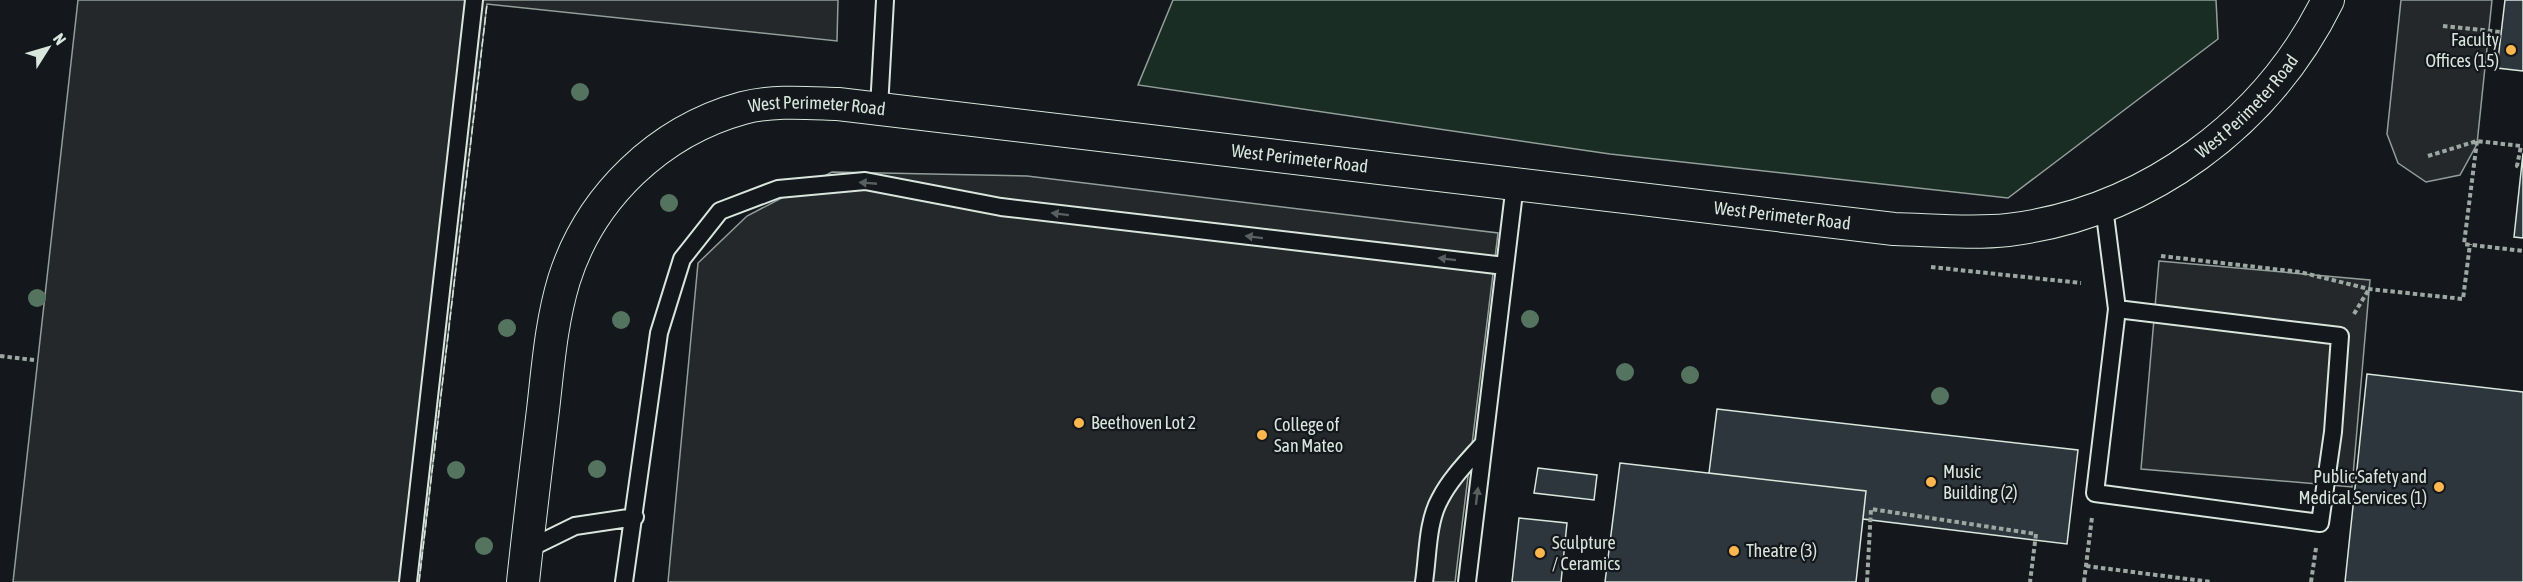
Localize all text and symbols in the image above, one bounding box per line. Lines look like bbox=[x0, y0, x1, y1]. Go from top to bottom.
north arrow bbox=[18, 18, 78, 78]
place label: Faculty Offices (15) bbox=[2425, 29, 2499, 71]
text: N bbox=[50, 30, 70, 48]
marker: Faculty Offices (15) bbox=[2504, 43, 2518, 57]
street label: West Perimeter Road bbox=[2191, 50, 2302, 162]
street label: West Perimeter Road bbox=[747, 92, 887, 120]
street label: West Perimeter Road bbox=[1230, 140, 1369, 177]
one-way arrow bbox=[858, 178, 877, 188]
street label: West Perimeter Road bbox=[1713, 197, 1852, 234]
one-way arrow bbox=[1050, 209, 1069, 218]
one-way arrow bbox=[1244, 232, 1263, 241]
one-way arrow bbox=[1438, 255, 1457, 264]
place label: Beethoven Lot 2 bbox=[1091, 412, 1196, 433]
place label: College of San Mateo bbox=[1274, 414, 1343, 456]
marker: Beethoven Lot 2 bbox=[1072, 416, 1086, 430]
marker: College of San Mateo bbox=[1255, 428, 1269, 442]
place label: Music Building (2) bbox=[1943, 461, 2018, 503]
place label: Public Safety and Medical Services (1) bbox=[2299, 466, 2427, 508]
marker: Music Building (2) bbox=[1924, 475, 1938, 489]
marker: Public Safety and Medical Services (1) bbox=[2432, 480, 2446, 494]
one-way arrow bbox=[1472, 486, 1482, 505]
place label: Sculpture / Ceramics bbox=[1552, 532, 1620, 574]
place label: Theatre (3) bbox=[1746, 540, 1817, 561]
marker: Theatre (3) bbox=[1727, 544, 1741, 558]
marker: Sculpture / Ceramics bbox=[1533, 546, 1547, 560]

